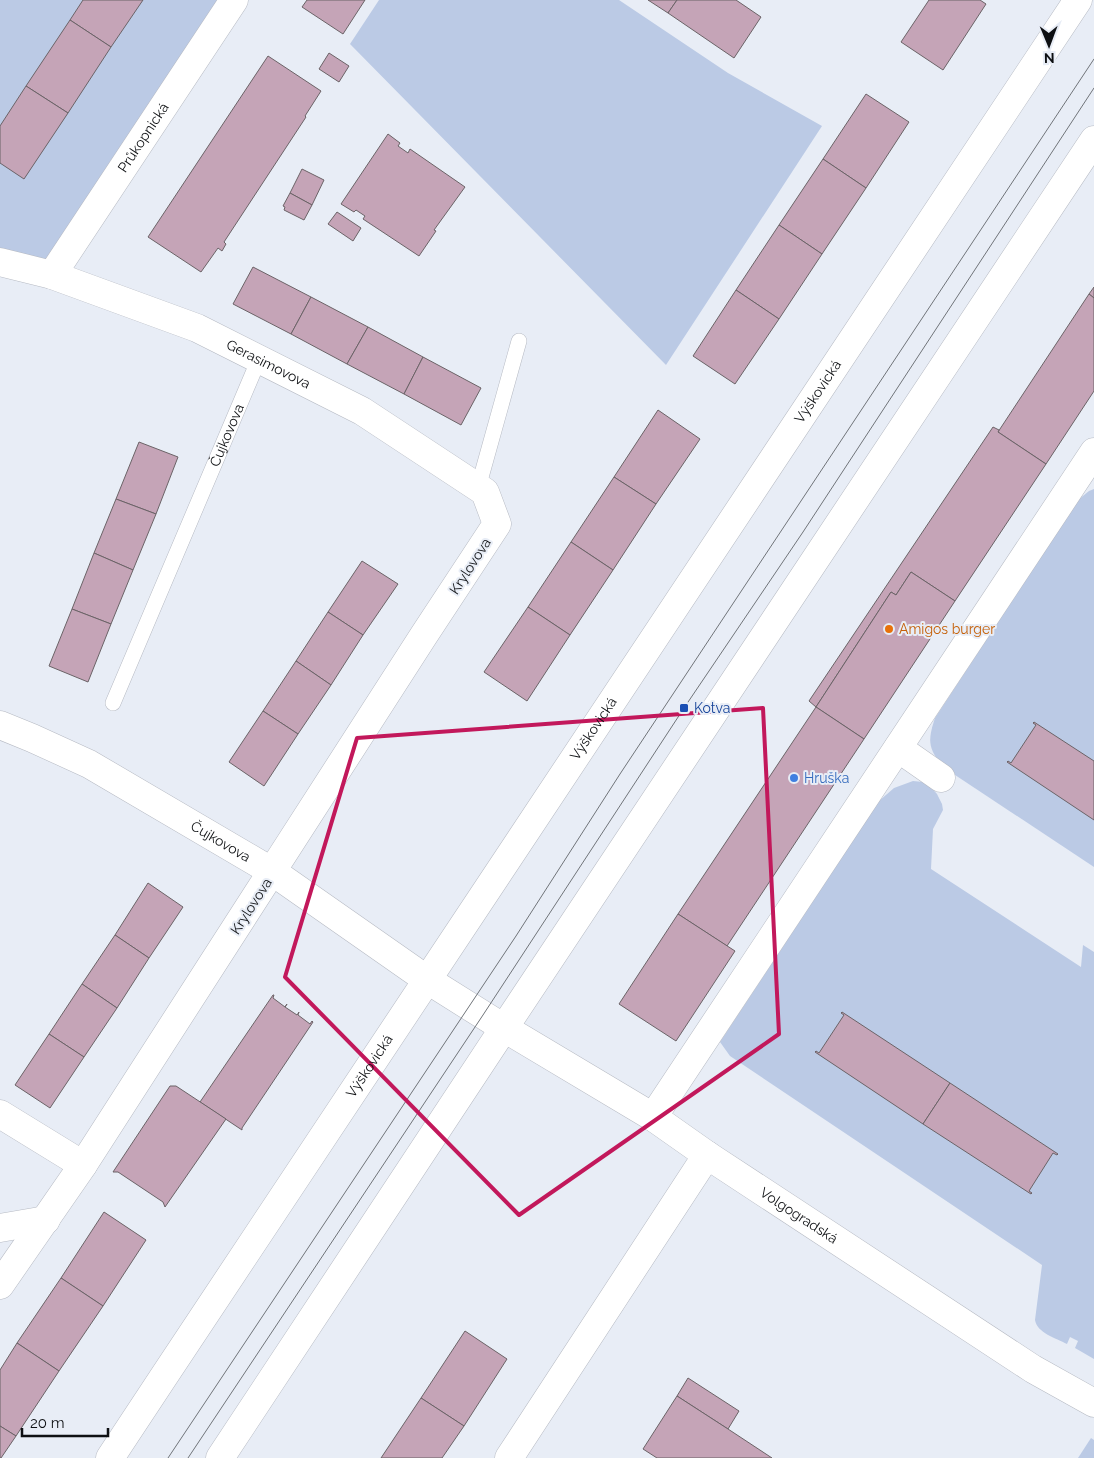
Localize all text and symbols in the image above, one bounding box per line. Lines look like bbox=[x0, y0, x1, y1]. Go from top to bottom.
north arrow bbox=[1024, 20, 1074, 70]
text: N bbox=[1044, 50, 1055, 66]
street label: Průkopnická bbox=[114, 100, 172, 175]
street label: Gerasimovova bbox=[224, 336, 313, 392]
street label: Výškovická bbox=[791, 357, 844, 426]
street label: Čujkovova bbox=[205, 401, 247, 469]
street label: Krylovova bbox=[446, 535, 494, 597]
place label: Amigos burger bbox=[899, 621, 995, 637]
marker: Amigos burger bbox=[883, 623, 895, 635]
street label: Výškovická bbox=[567, 694, 620, 763]
place label: Kotva bbox=[694, 700, 730, 716]
marker: Kotva bbox=[678, 702, 690, 714]
place label: Hruška bbox=[804, 770, 849, 786]
marker: Hruška bbox=[788, 772, 800, 784]
street label: Čujkovova bbox=[188, 816, 253, 865]
street label: Krylovova bbox=[227, 875, 275, 937]
street label: Výškovická bbox=[343, 1032, 396, 1100]
street label: Volgogradská bbox=[757, 1184, 841, 1247]
scale bar bbox=[22, 1406, 109, 1438]
text: 20 m bbox=[30, 1414, 65, 1432]

